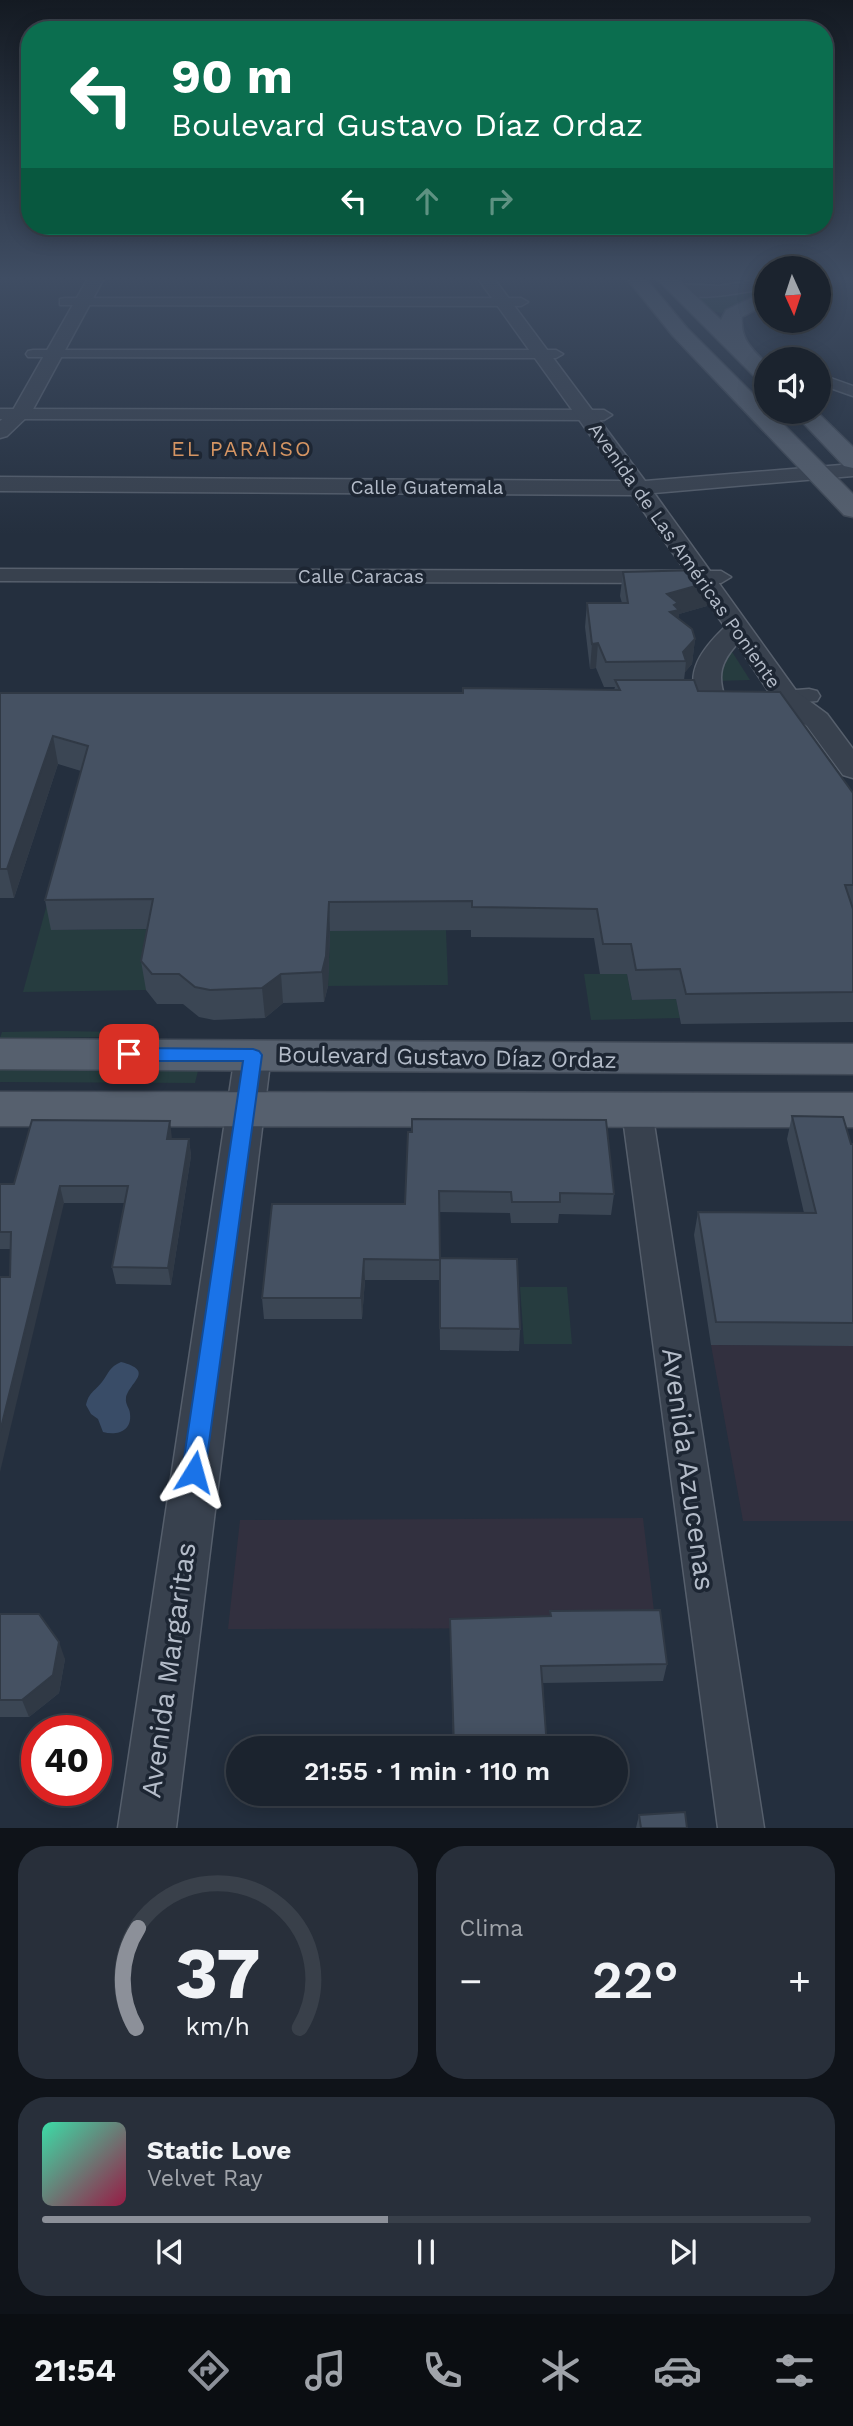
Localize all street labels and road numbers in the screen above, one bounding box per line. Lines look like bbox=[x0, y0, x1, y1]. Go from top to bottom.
street label: Avenida de Las Américas Poniente bbox=[584, 418, 785, 693]
street label: Calle Guatemala bbox=[350, 476, 504, 499]
street label: Calle Caracas bbox=[298, 565, 424, 588]
street label: Boulevard Gustavo Díaz Ordaz bbox=[277, 1041, 617, 1074]
street label: Avenida Azucenas bbox=[655, 1346, 722, 1593]
street label: Avenida Margaritas bbox=[134, 1540, 203, 1800]

